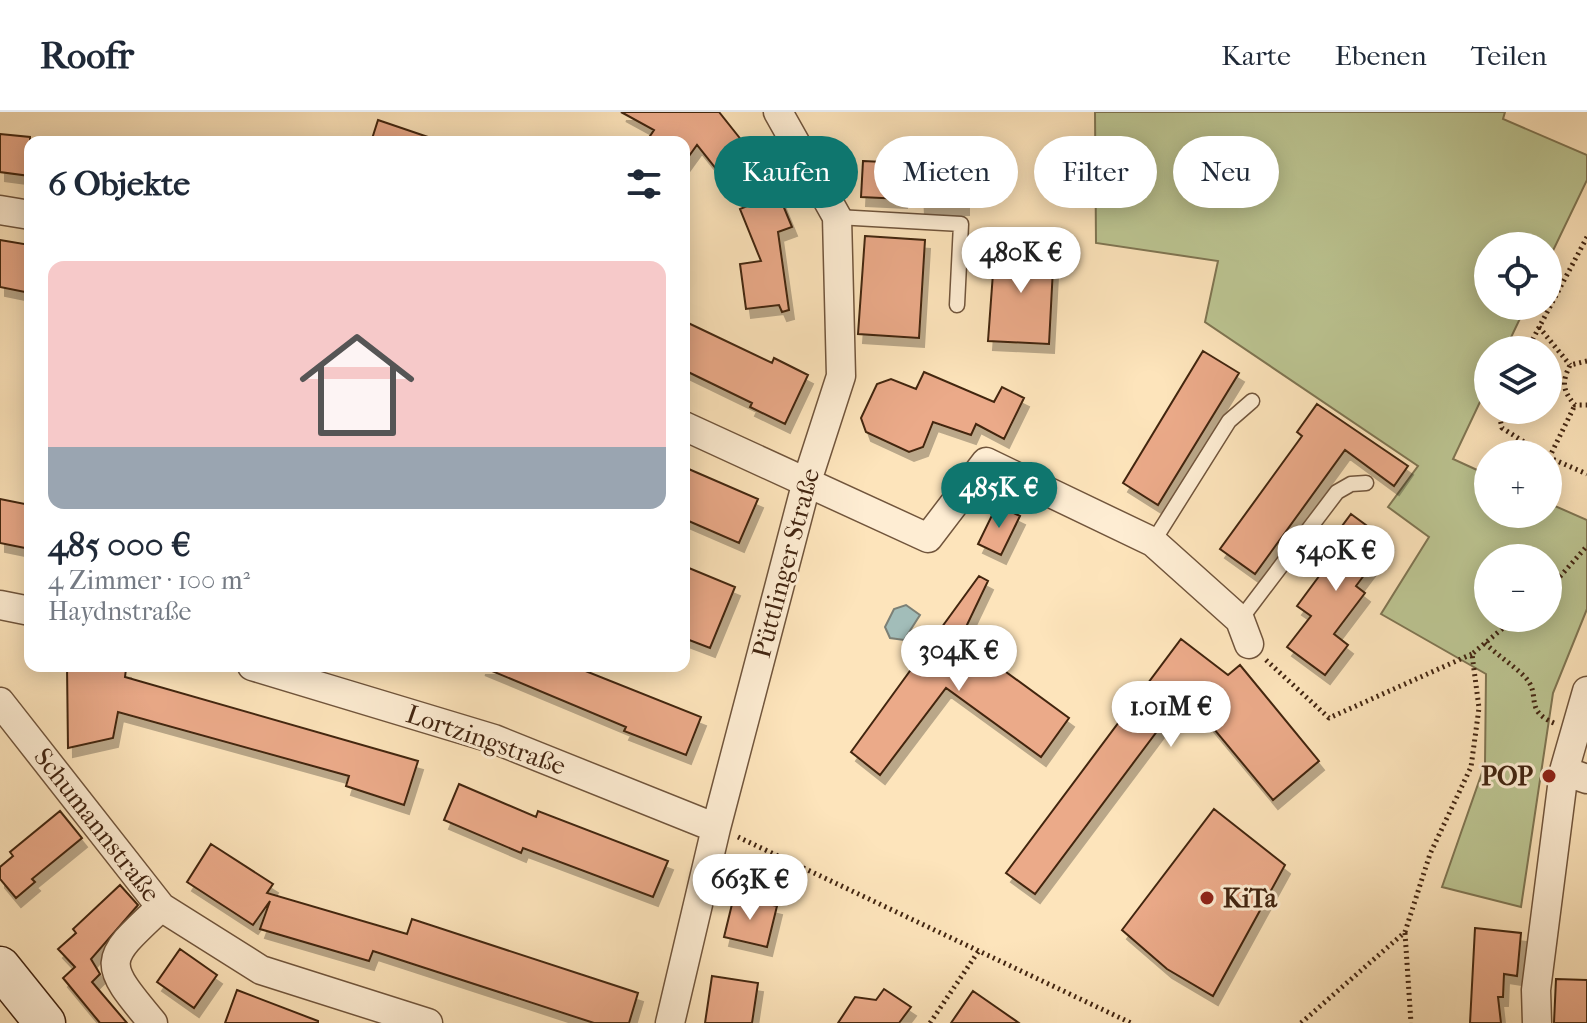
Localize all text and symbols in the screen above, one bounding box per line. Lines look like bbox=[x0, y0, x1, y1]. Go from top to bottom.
text: Roofr bbox=[40, 33, 134, 78]
text: Karte bbox=[1221, 39, 1291, 72]
text: Ebenen bbox=[1335, 39, 1427, 72]
text: Teilen bbox=[1471, 39, 1547, 72]
chip: Kaufen bbox=[714, 136, 858, 208]
chip: Mieten bbox=[874, 136, 1018, 208]
chip: Filter bbox=[1034, 136, 1157, 208]
chip: Neu bbox=[1173, 136, 1279, 208]
icon: filters bbox=[622, 162, 666, 206]
text: 6 Objekte bbox=[48, 164, 190, 204]
pin: 480K € bbox=[956, 227, 1086, 295]
map controls bbox=[1474, 232, 1562, 632]
button: locate bbox=[1474, 232, 1562, 320]
text: 480K € bbox=[980, 237, 1062, 268]
icon: home bbox=[285, 313, 429, 457]
button: layers bbox=[1474, 336, 1562, 424]
button: + bbox=[1474, 440, 1562, 528]
pin: 485K € bbox=[934, 462, 1064, 530]
street label: Püttlinger Straße bbox=[746, 465, 826, 661]
text: 485K € bbox=[959, 472, 1039, 503]
text: 485 000 € bbox=[48, 525, 191, 565]
pin: 540K € bbox=[1271, 525, 1401, 593]
text: 540K € bbox=[1296, 535, 1376, 566]
button: − bbox=[1474, 544, 1562, 632]
text: 4 Zimmer · 100 m² bbox=[48, 565, 250, 596]
text: Haydnstraße bbox=[48, 596, 191, 627]
pin: 304K € bbox=[894, 625, 1024, 693]
text: 304K € bbox=[919, 635, 999, 666]
pin: 1.01M € bbox=[1097, 681, 1245, 749]
text: 1.01M € bbox=[1130, 691, 1212, 722]
street label: Lortzingstraße bbox=[402, 698, 570, 782]
street label: Schumannstraße bbox=[27, 742, 167, 908]
place label: POP bbox=[1481, 761, 1533, 792]
marker: POP bbox=[1540, 767, 1558, 785]
pin: 663K € bbox=[685, 854, 815, 922]
text: 663K € bbox=[711, 864, 789, 895]
place label: KiTa bbox=[1223, 883, 1278, 914]
marker: KiTa bbox=[1198, 889, 1216, 907]

